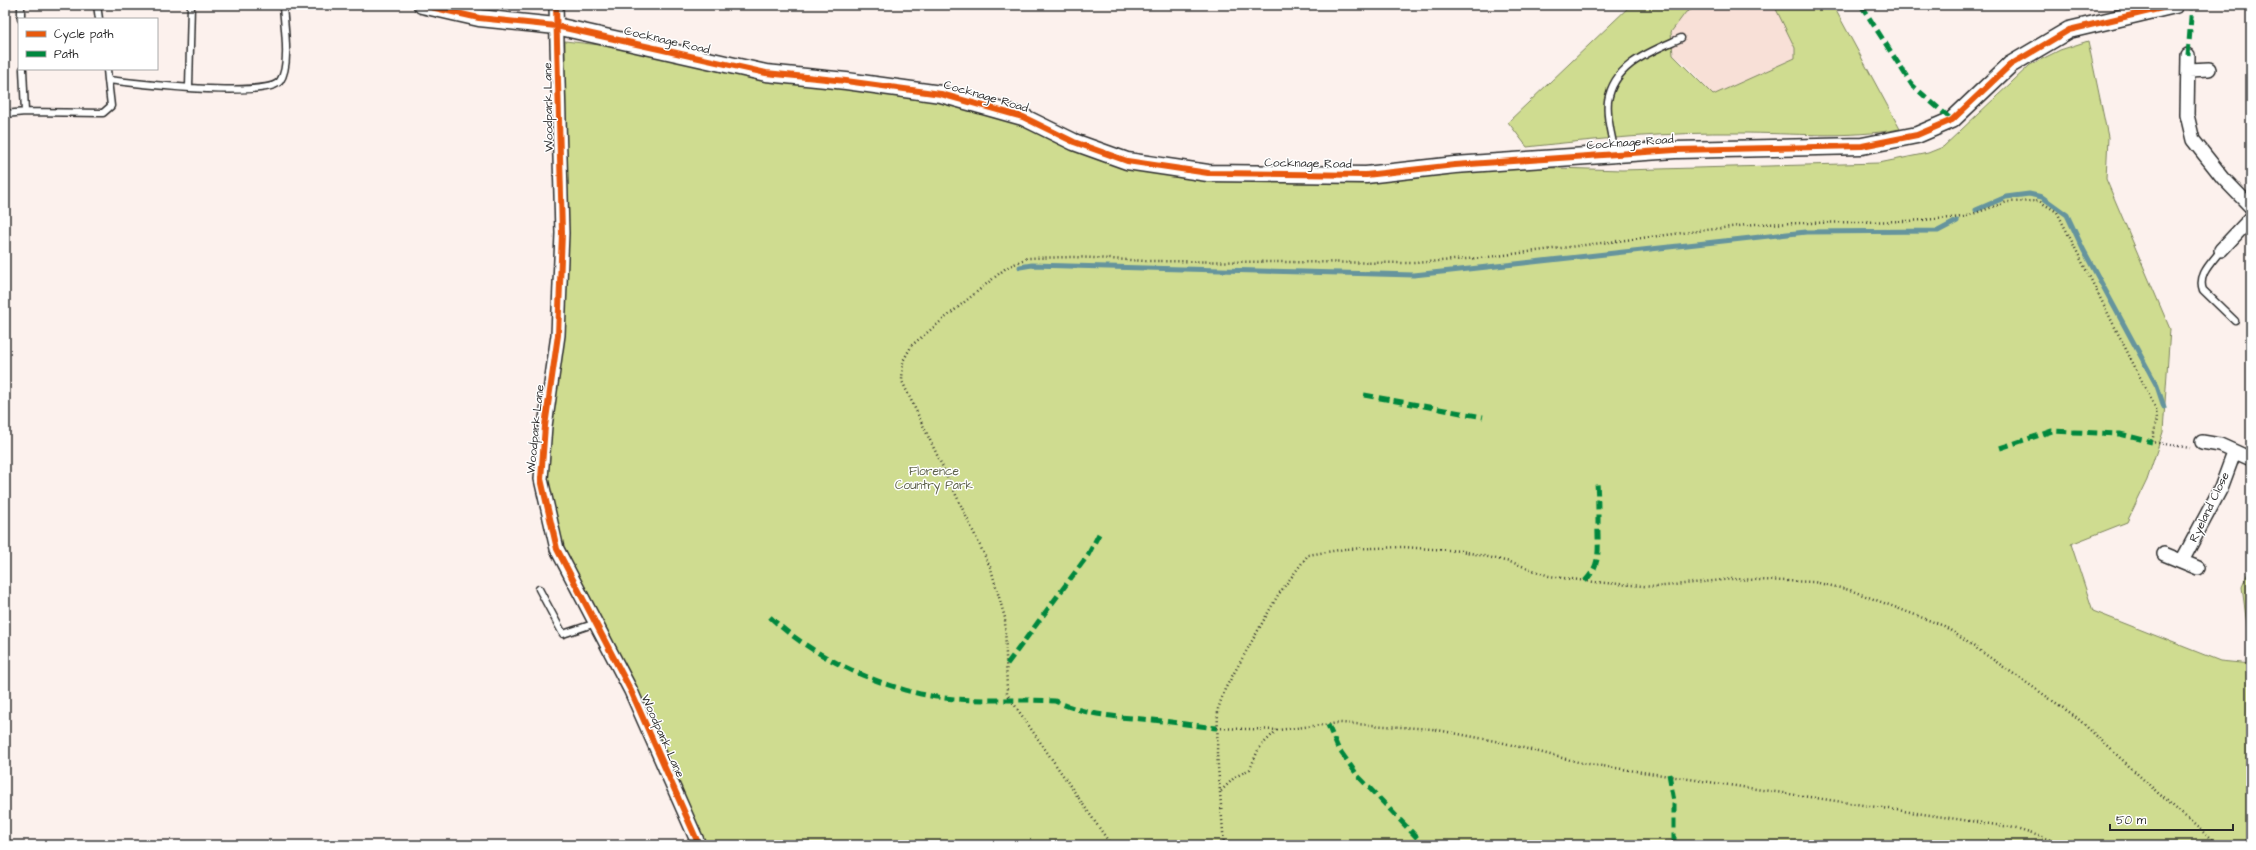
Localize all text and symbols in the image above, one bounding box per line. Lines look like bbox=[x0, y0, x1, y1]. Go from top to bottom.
legend bbox=[18, 18, 158, 70]
street label: Cocknage Road bbox=[622, 22, 711, 60]
text: Cycle path bbox=[54, 26, 113, 44]
text: Path bbox=[54, 46, 79, 63]
street label: Woodpark Lane bbox=[539, 62, 558, 152]
street label: Cocknage Road bbox=[941, 76, 1030, 118]
street label: Cocknage Road bbox=[1586, 131, 1674, 155]
street label: Cocknage Road bbox=[1264, 154, 1352, 174]
street label: Woodpark Lane bbox=[522, 383, 549, 474]
park label: Florence Country Park bbox=[895, 463, 974, 495]
street label: Ryeland Close bbox=[2185, 469, 2235, 546]
street label: Woodpark Lane bbox=[637, 692, 689, 781]
scale bar bbox=[2110, 806, 2233, 832]
text: 50 m bbox=[2116, 812, 2147, 829]

